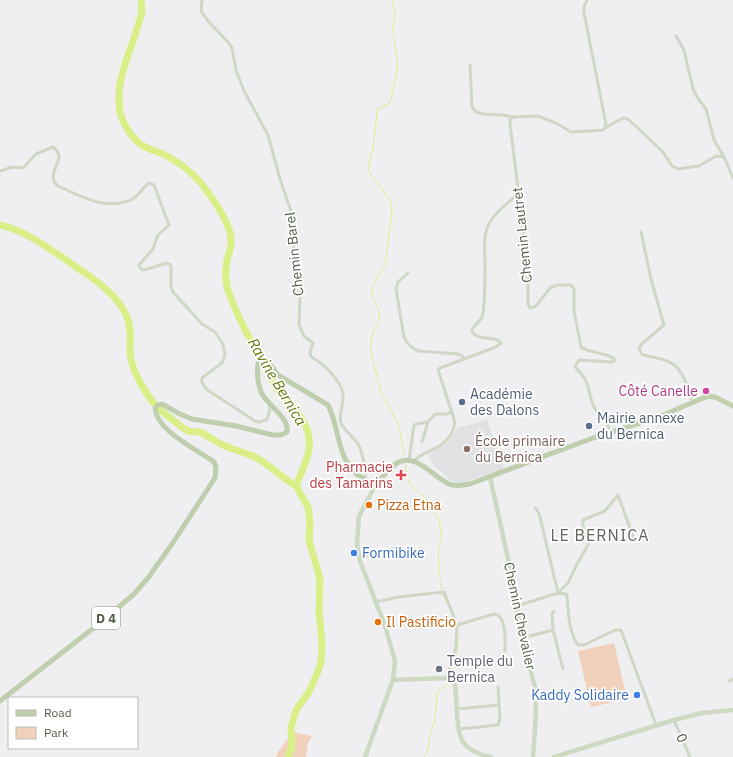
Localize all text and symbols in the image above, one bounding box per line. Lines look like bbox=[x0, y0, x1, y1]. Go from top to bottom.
street label: Chemin Lautret bbox=[508, 186, 536, 284]
street label: Chemin Barel bbox=[281, 211, 307, 297]
water label: Ravine Bernica bbox=[244, 334, 311, 429]
place label: Côté Canelle bbox=[619, 382, 698, 400]
place label: Académie des Dalons bbox=[470, 385, 539, 419]
marker: Côté Canelle bbox=[701, 386, 711, 396]
marker: Académie des Dalons bbox=[457, 397, 467, 407]
place label: Mairie annexe du Bernica bbox=[597, 409, 685, 443]
marker: Mairie annexe du Bernica bbox=[584, 421, 594, 431]
place label: École primaire du Bernica bbox=[475, 431, 566, 466]
marker: École primaire du Bernica bbox=[462, 444, 472, 454]
place label: Pharmacie des Tamarins bbox=[309, 458, 393, 492]
marker: Pharmacie des Tamarins bbox=[396, 470, 406, 480]
place label: Pizza Etna bbox=[377, 496, 442, 514]
marker: Pizza Etna bbox=[364, 500, 374, 510]
district label: LE BERNICA bbox=[550, 525, 650, 545]
place label: Formibike bbox=[362, 544, 425, 562]
marker: Formibike bbox=[349, 548, 359, 558]
street label: Chemin Chevalier bbox=[500, 560, 540, 672]
road number: D 4 bbox=[92, 607, 120, 629]
place label: Il Pastificio bbox=[386, 613, 456, 631]
marker: Il Pastificio bbox=[373, 617, 383, 627]
place label: Temple du Bernica bbox=[447, 652, 513, 686]
marker: Temple du Bernica bbox=[434, 664, 444, 674]
place label: Kaddy Solidaire bbox=[531, 686, 629, 704]
marker: Kaddy Solidaire bbox=[632, 690, 642, 700]
legend bbox=[8, 697, 138, 749]
text: Road bbox=[44, 705, 72, 720]
text: Park bbox=[44, 725, 69, 740]
street label: 0 bbox=[672, 731, 692, 745]

